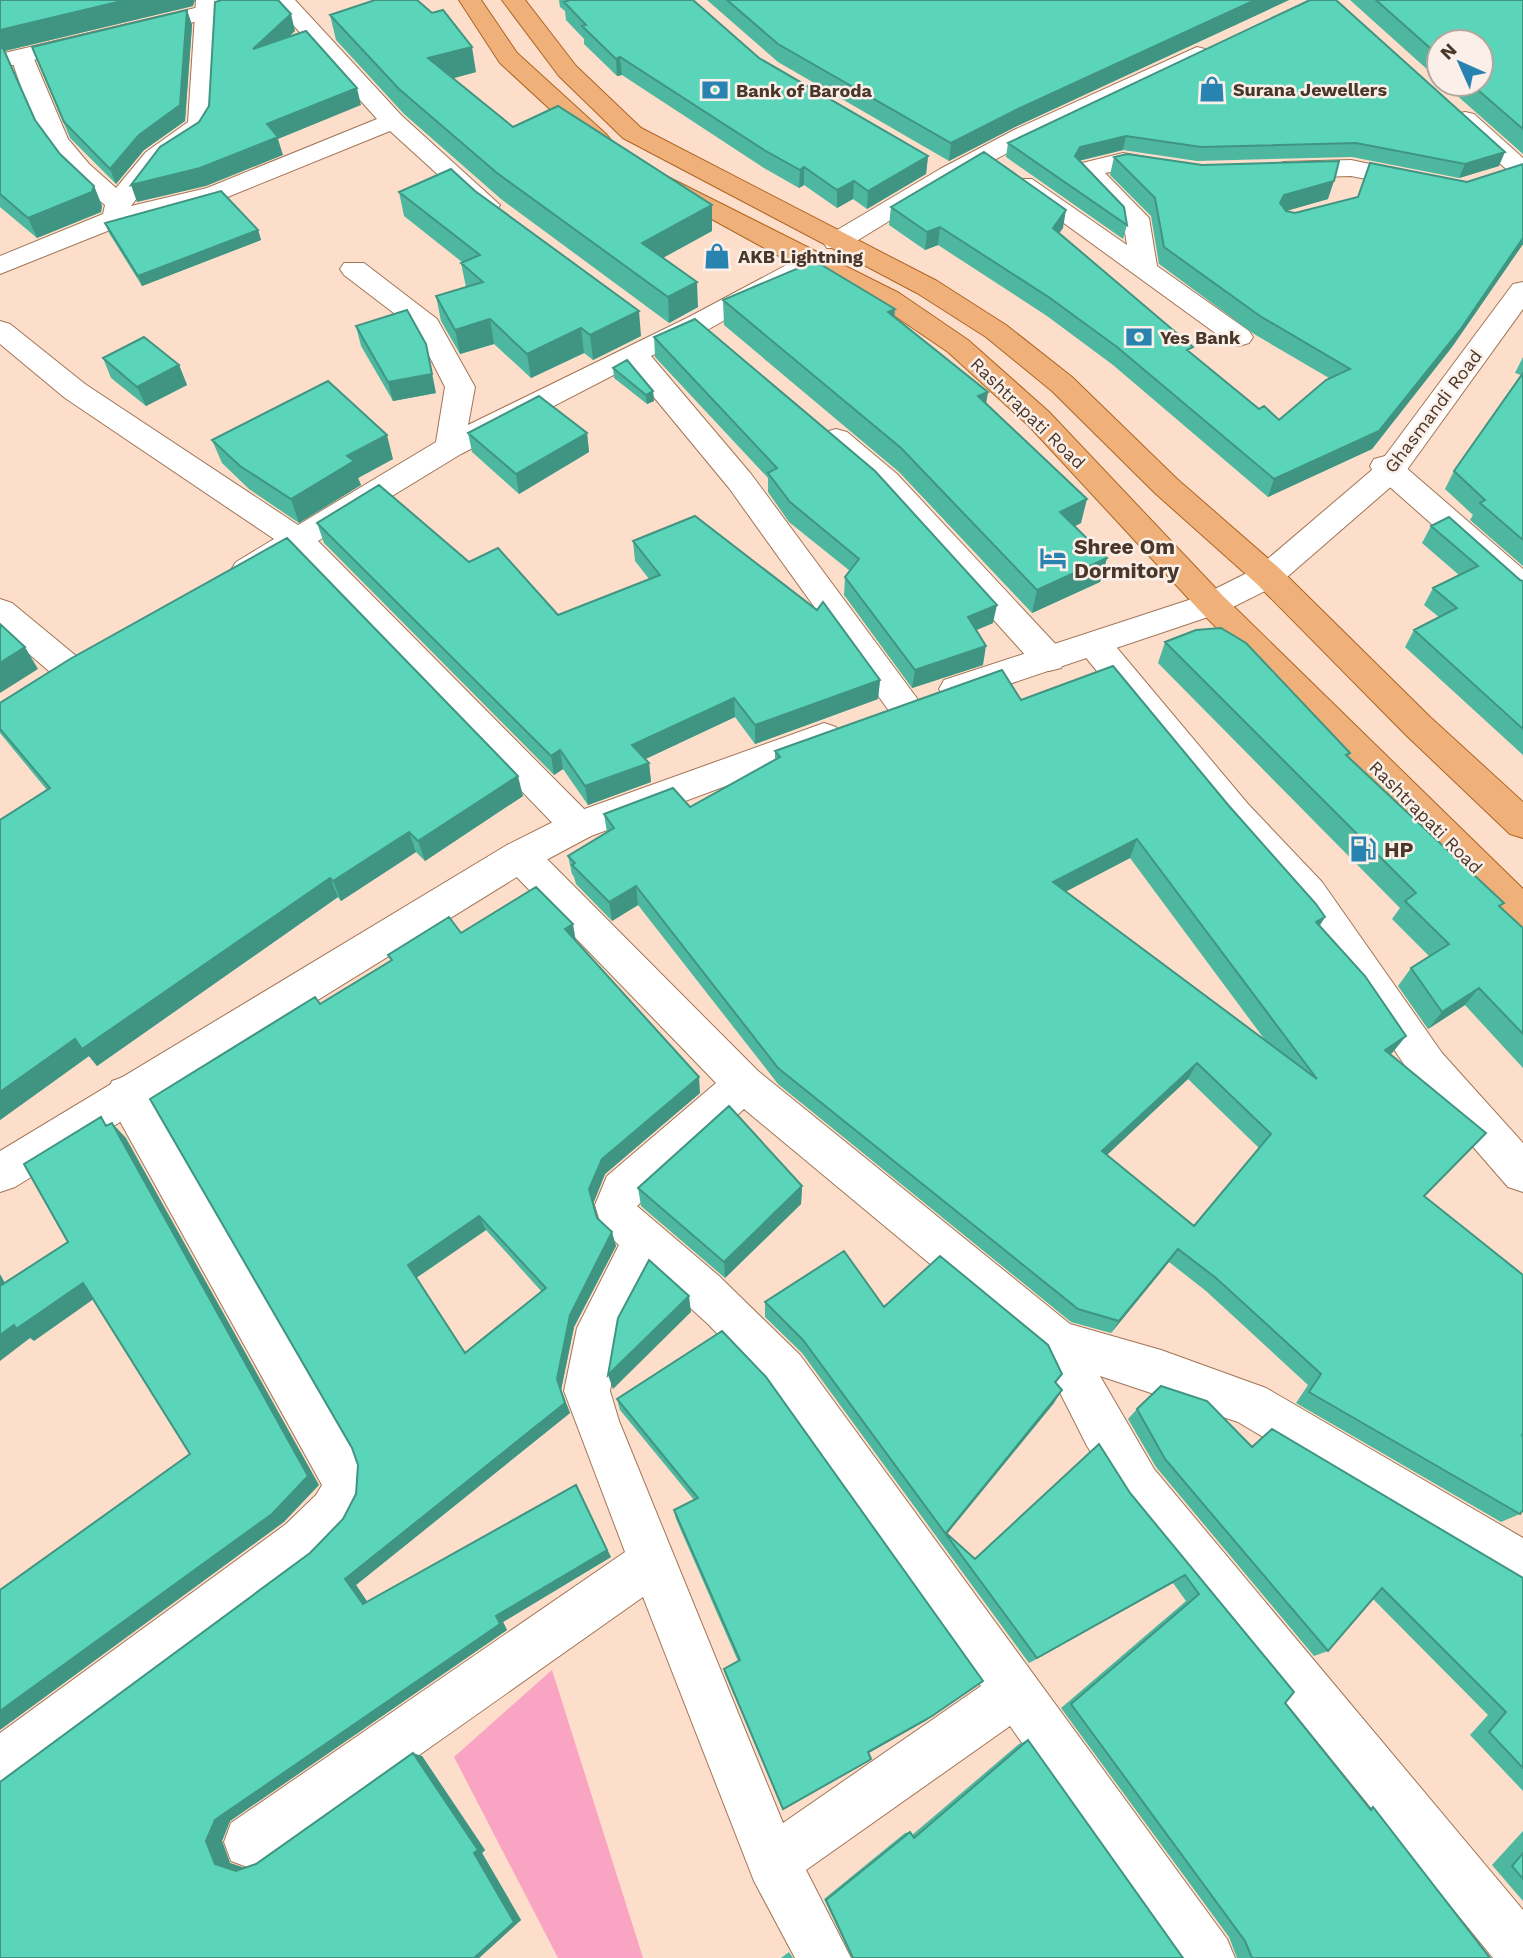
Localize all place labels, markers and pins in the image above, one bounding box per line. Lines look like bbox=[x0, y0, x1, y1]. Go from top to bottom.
shop icon: Surana Jewellers bbox=[1197, 74, 1227, 104]
bank icon: Bank of Baroda bbox=[700, 75, 730, 105]
place label: Surana Jewellers bbox=[1233, 79, 1387, 100]
place label: Bank of Baroda bbox=[736, 80, 872, 101]
shop icon: AKB Lightning bbox=[702, 241, 732, 271]
place label: AKB Lightning bbox=[738, 246, 864, 267]
bank icon: Yes Bank bbox=[1124, 322, 1154, 352]
place label: Yes Bank bbox=[1160, 327, 1241, 348]
place label: Shree Om Dormitory bbox=[1074, 534, 1179, 583]
hotel icon: Shree Om Dormitory bbox=[1038, 543, 1068, 573]
fuel station icon: HP bbox=[1348, 834, 1378, 864]
place label: HP bbox=[1384, 837, 1414, 862]

